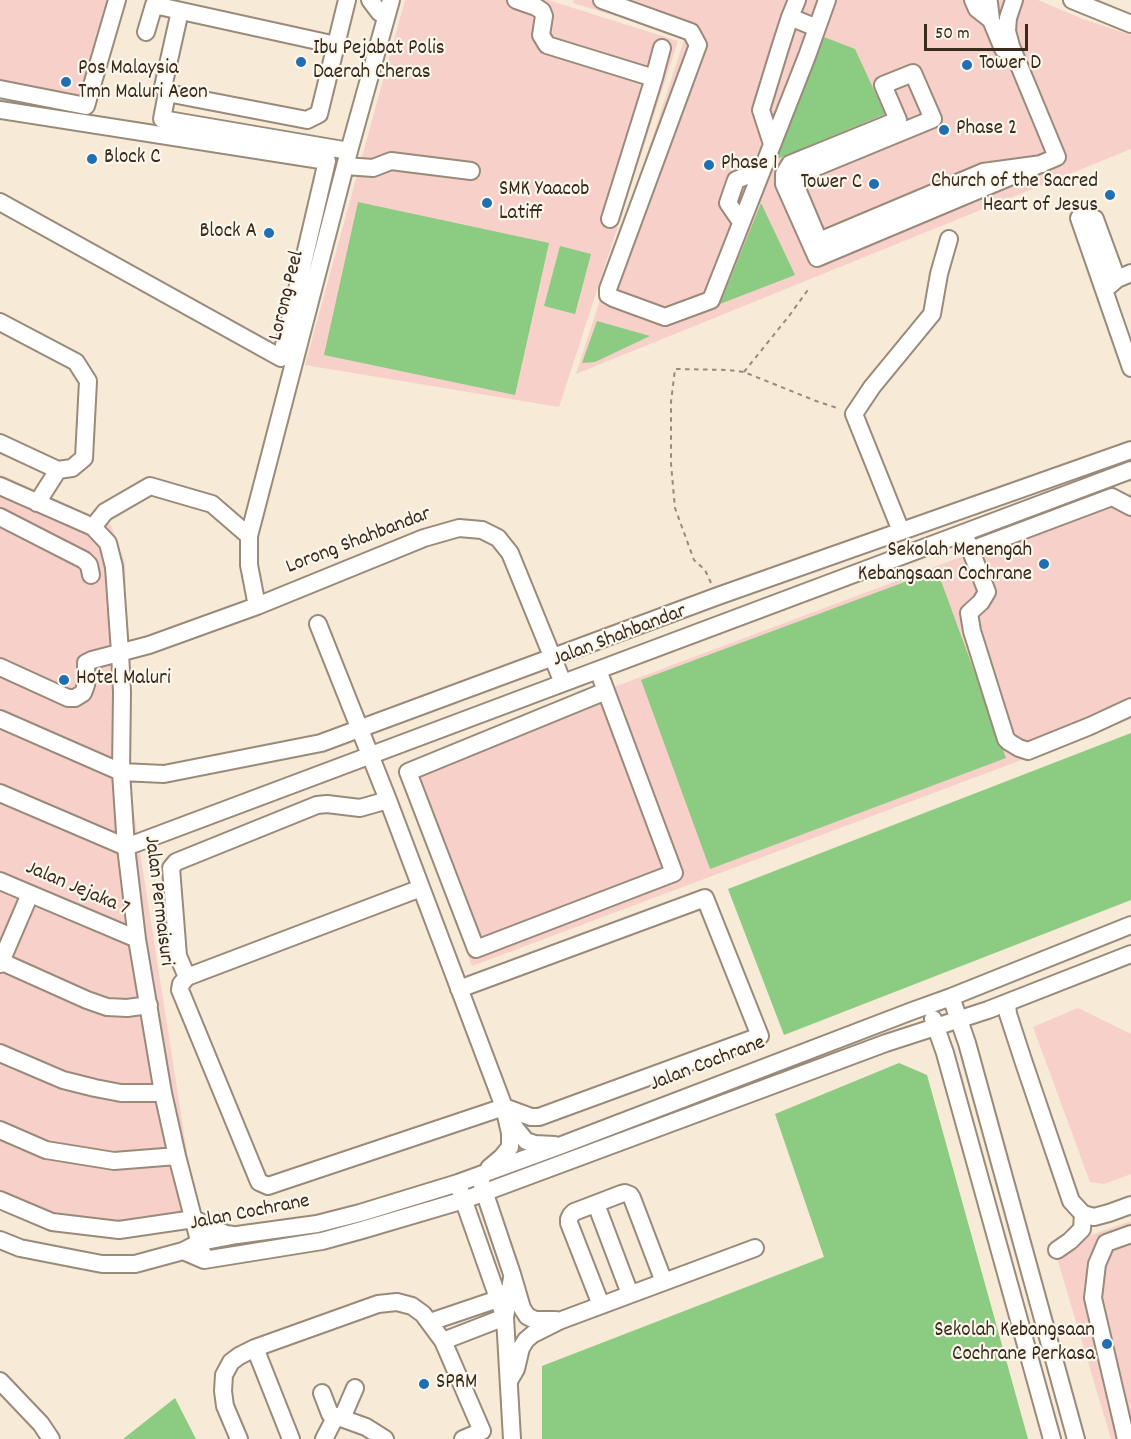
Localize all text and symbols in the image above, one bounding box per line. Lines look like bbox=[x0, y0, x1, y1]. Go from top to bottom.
scale bar bbox=[927, 12, 1030, 50]
text: 50 m bbox=[935, 22, 970, 47]
place label: Ibu Pejabat Polis Daerah Cheras bbox=[313, 37, 445, 87]
place label: Tower D bbox=[979, 52, 1041, 78]
marker: Ibu Pejabat Polis Daerah Cheras bbox=[294, 55, 308, 69]
place label: Pos Malaysia Tmn Maluri Aeon bbox=[78, 57, 208, 107]
marker: Tower D bbox=[960, 58, 974, 72]
marker: Pos Malaysia Tmn Maluri Aeon bbox=[59, 75, 73, 89]
place label: Phase 2 bbox=[956, 117, 1017, 143]
marker: Phase 2 bbox=[937, 123, 951, 137]
place label: Block C bbox=[104, 146, 161, 172]
marker: Block C bbox=[85, 152, 99, 166]
place label: Phase 1 bbox=[721, 152, 777, 178]
marker: Phase 1 bbox=[702, 158, 716, 172]
place label: Church of the Sacred Heart of Jesus bbox=[931, 170, 1098, 220]
place label: Tower C bbox=[800, 171, 862, 197]
marker: Tower C bbox=[867, 177, 881, 191]
place label: SMK Yaacob Latiff bbox=[499, 178, 589, 228]
marker: Church of the Sacred Heart of Jesus bbox=[1103, 188, 1117, 202]
marker: SMK Yaacob Latiff bbox=[480, 196, 494, 210]
place label: Block A bbox=[199, 220, 257, 246]
marker: Block A bbox=[262, 226, 276, 240]
street label: Lorong Peel bbox=[265, 248, 311, 344]
street label: Lorong Shahbandar bbox=[283, 503, 435, 581]
place label: Sekolah Menengah Kebangsaan Cochrane bbox=[858, 539, 1032, 589]
marker: Sekolah Menengah Kebangsaan Cochrane bbox=[1037, 557, 1051, 571]
street label: Jalan Shahbandar bbox=[550, 600, 690, 674]
place label: Hotel Maluri bbox=[76, 667, 171, 693]
marker: Hotel Maluri bbox=[57, 673, 71, 687]
street label: Jalan Permaisuri bbox=[137, 834, 177, 968]
street label: Jalan Jejaka 7 bbox=[21, 857, 133, 923]
street label: Jalan Cochrane bbox=[647, 1032, 769, 1098]
street label: Jalan Cochrane bbox=[188, 1190, 312, 1238]
place label: Sekolah Kebangsaan Cochrane Perkasa bbox=[934, 1319, 1095, 1369]
marker: Sekolah Kebangsaan Cochrane Perkasa bbox=[1100, 1337, 1114, 1351]
place label: SPRM bbox=[436, 1371, 477, 1397]
marker: SPRM bbox=[417, 1377, 431, 1391]

